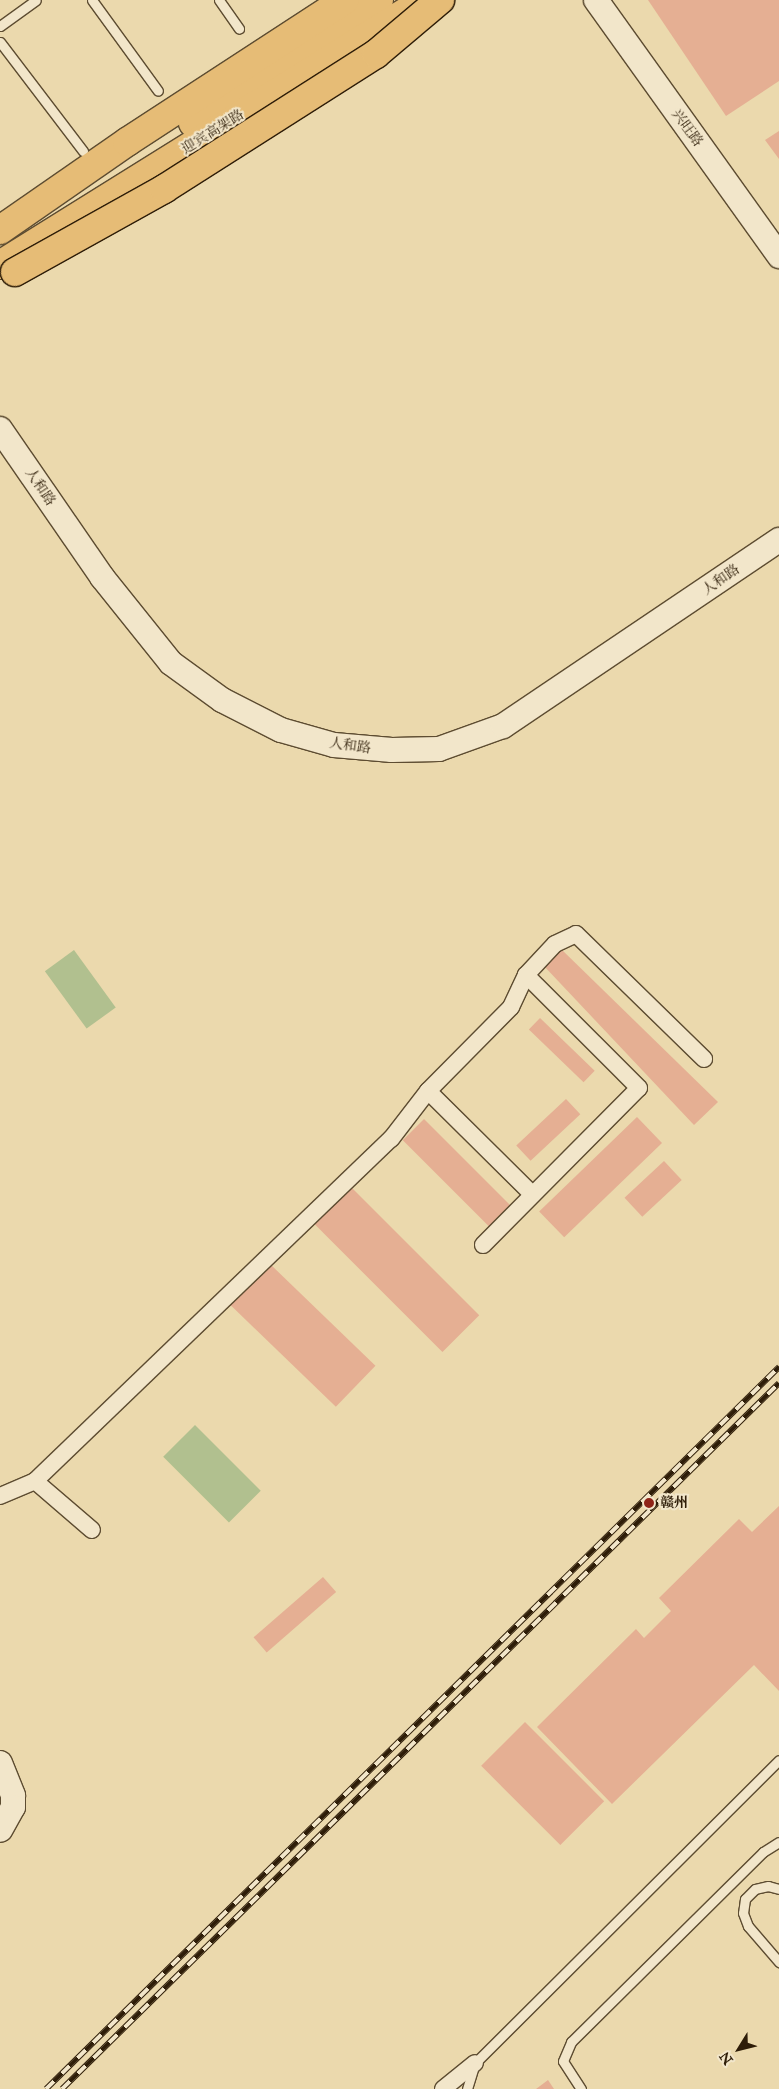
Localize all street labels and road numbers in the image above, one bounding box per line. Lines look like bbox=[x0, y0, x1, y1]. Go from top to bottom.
street label: 迎宾高架路 bbox=[179, 106, 247, 158]
street label: 兴旺路 bbox=[668, 106, 706, 150]
street label: 人和路 bbox=[21, 465, 59, 509]
street label: 人和路 bbox=[699, 561, 743, 599]
street label: 人和路 bbox=[328, 735, 372, 757]

